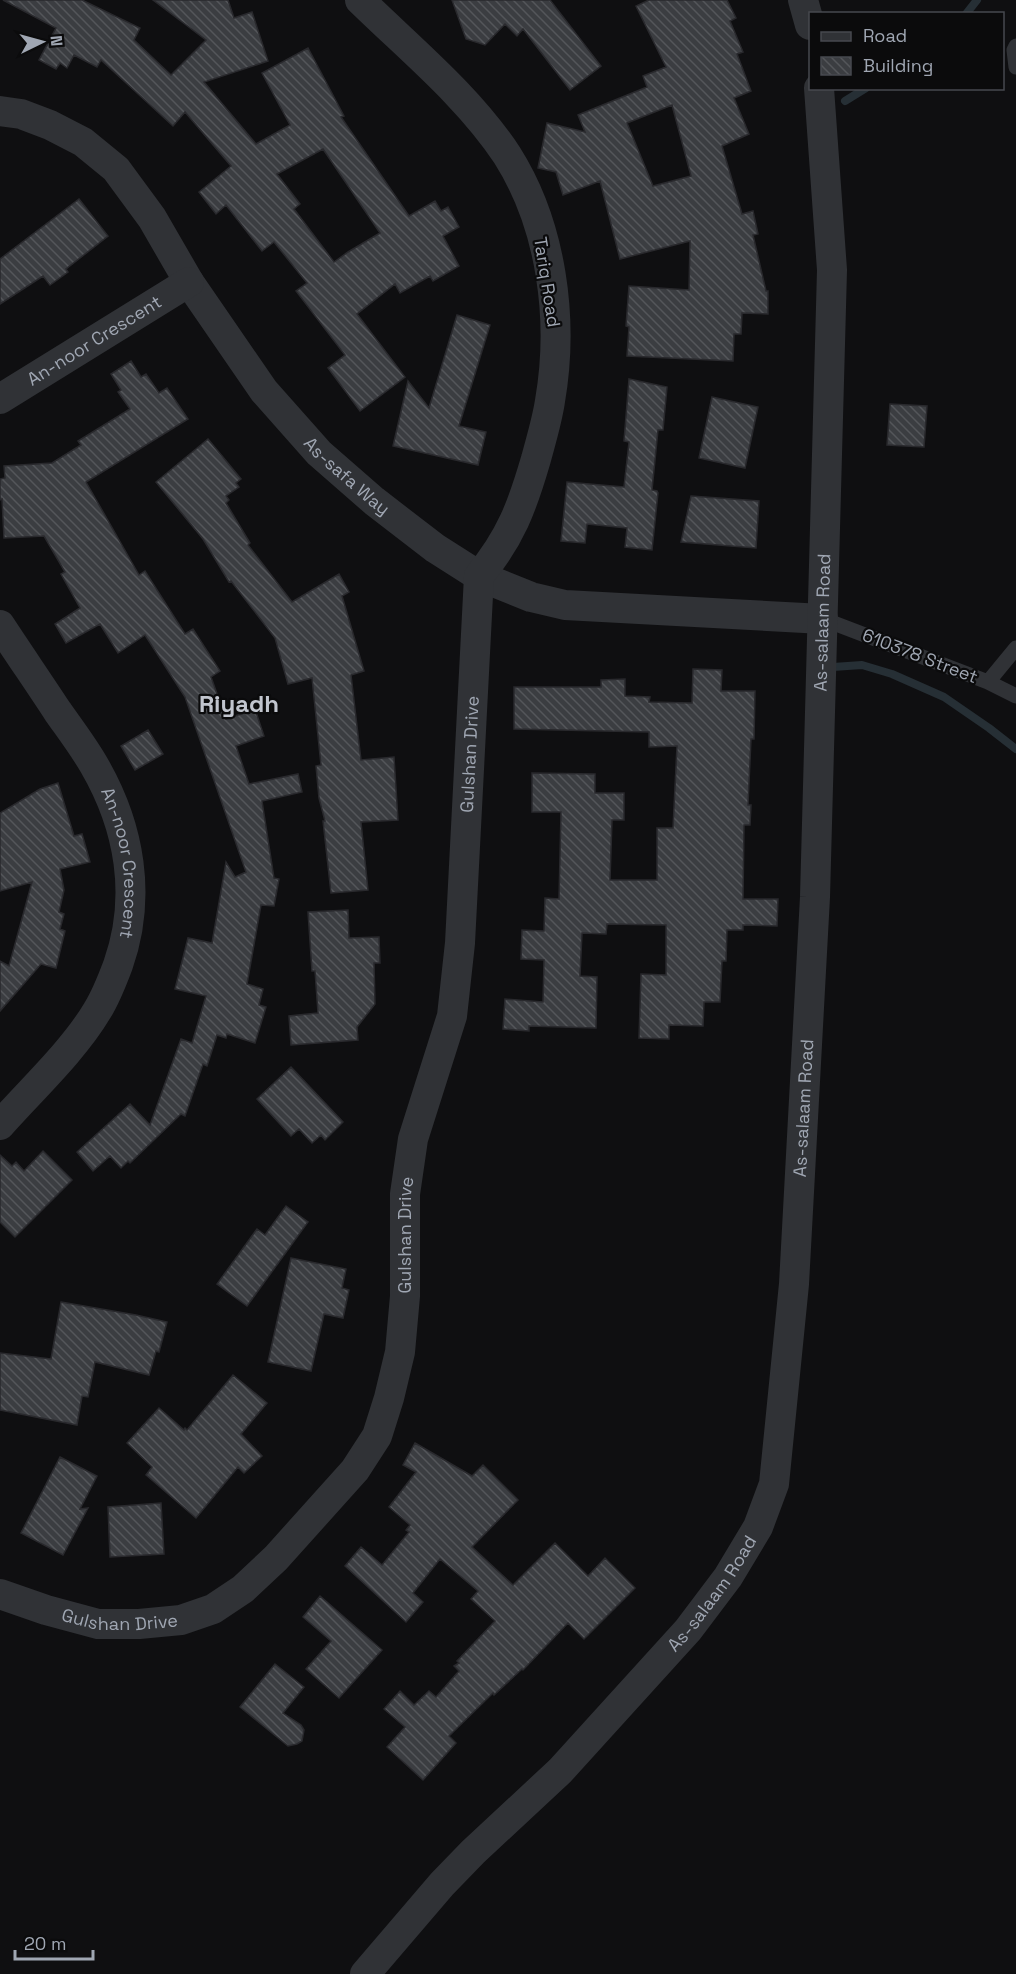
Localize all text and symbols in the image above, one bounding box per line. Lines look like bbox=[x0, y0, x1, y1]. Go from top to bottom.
north arrow bbox=[12, 12, 72, 72]
legend bbox=[809, 12, 1004, 90]
text: Road bbox=[863, 24, 907, 47]
text: N bbox=[46, 34, 67, 47]
text: Building bbox=[863, 54, 933, 77]
street label: Tariq Road bbox=[529, 235, 566, 329]
street label: An-noor Crescent bbox=[23, 290, 166, 390]
street label: As-safa Way bbox=[299, 432, 395, 520]
street label: As-salaam Road bbox=[809, 553, 835, 692]
street label: 610378 Street bbox=[859, 623, 981, 688]
district label: Riyadh bbox=[199, 688, 279, 719]
street label: Gulshan Drive bbox=[455, 695, 484, 813]
street label: An-noor Crescent bbox=[96, 783, 143, 941]
street label: As-salaam Road bbox=[788, 1038, 818, 1178]
street label: Gulshan Drive bbox=[393, 1175, 418, 1294]
street label: As-salaam Road bbox=[662, 1531, 761, 1656]
street label: Gulshan Drive bbox=[59, 1603, 179, 1635]
scale bar bbox=[15, 1923, 93, 1961]
text: 20 m bbox=[24, 1932, 67, 1955]

